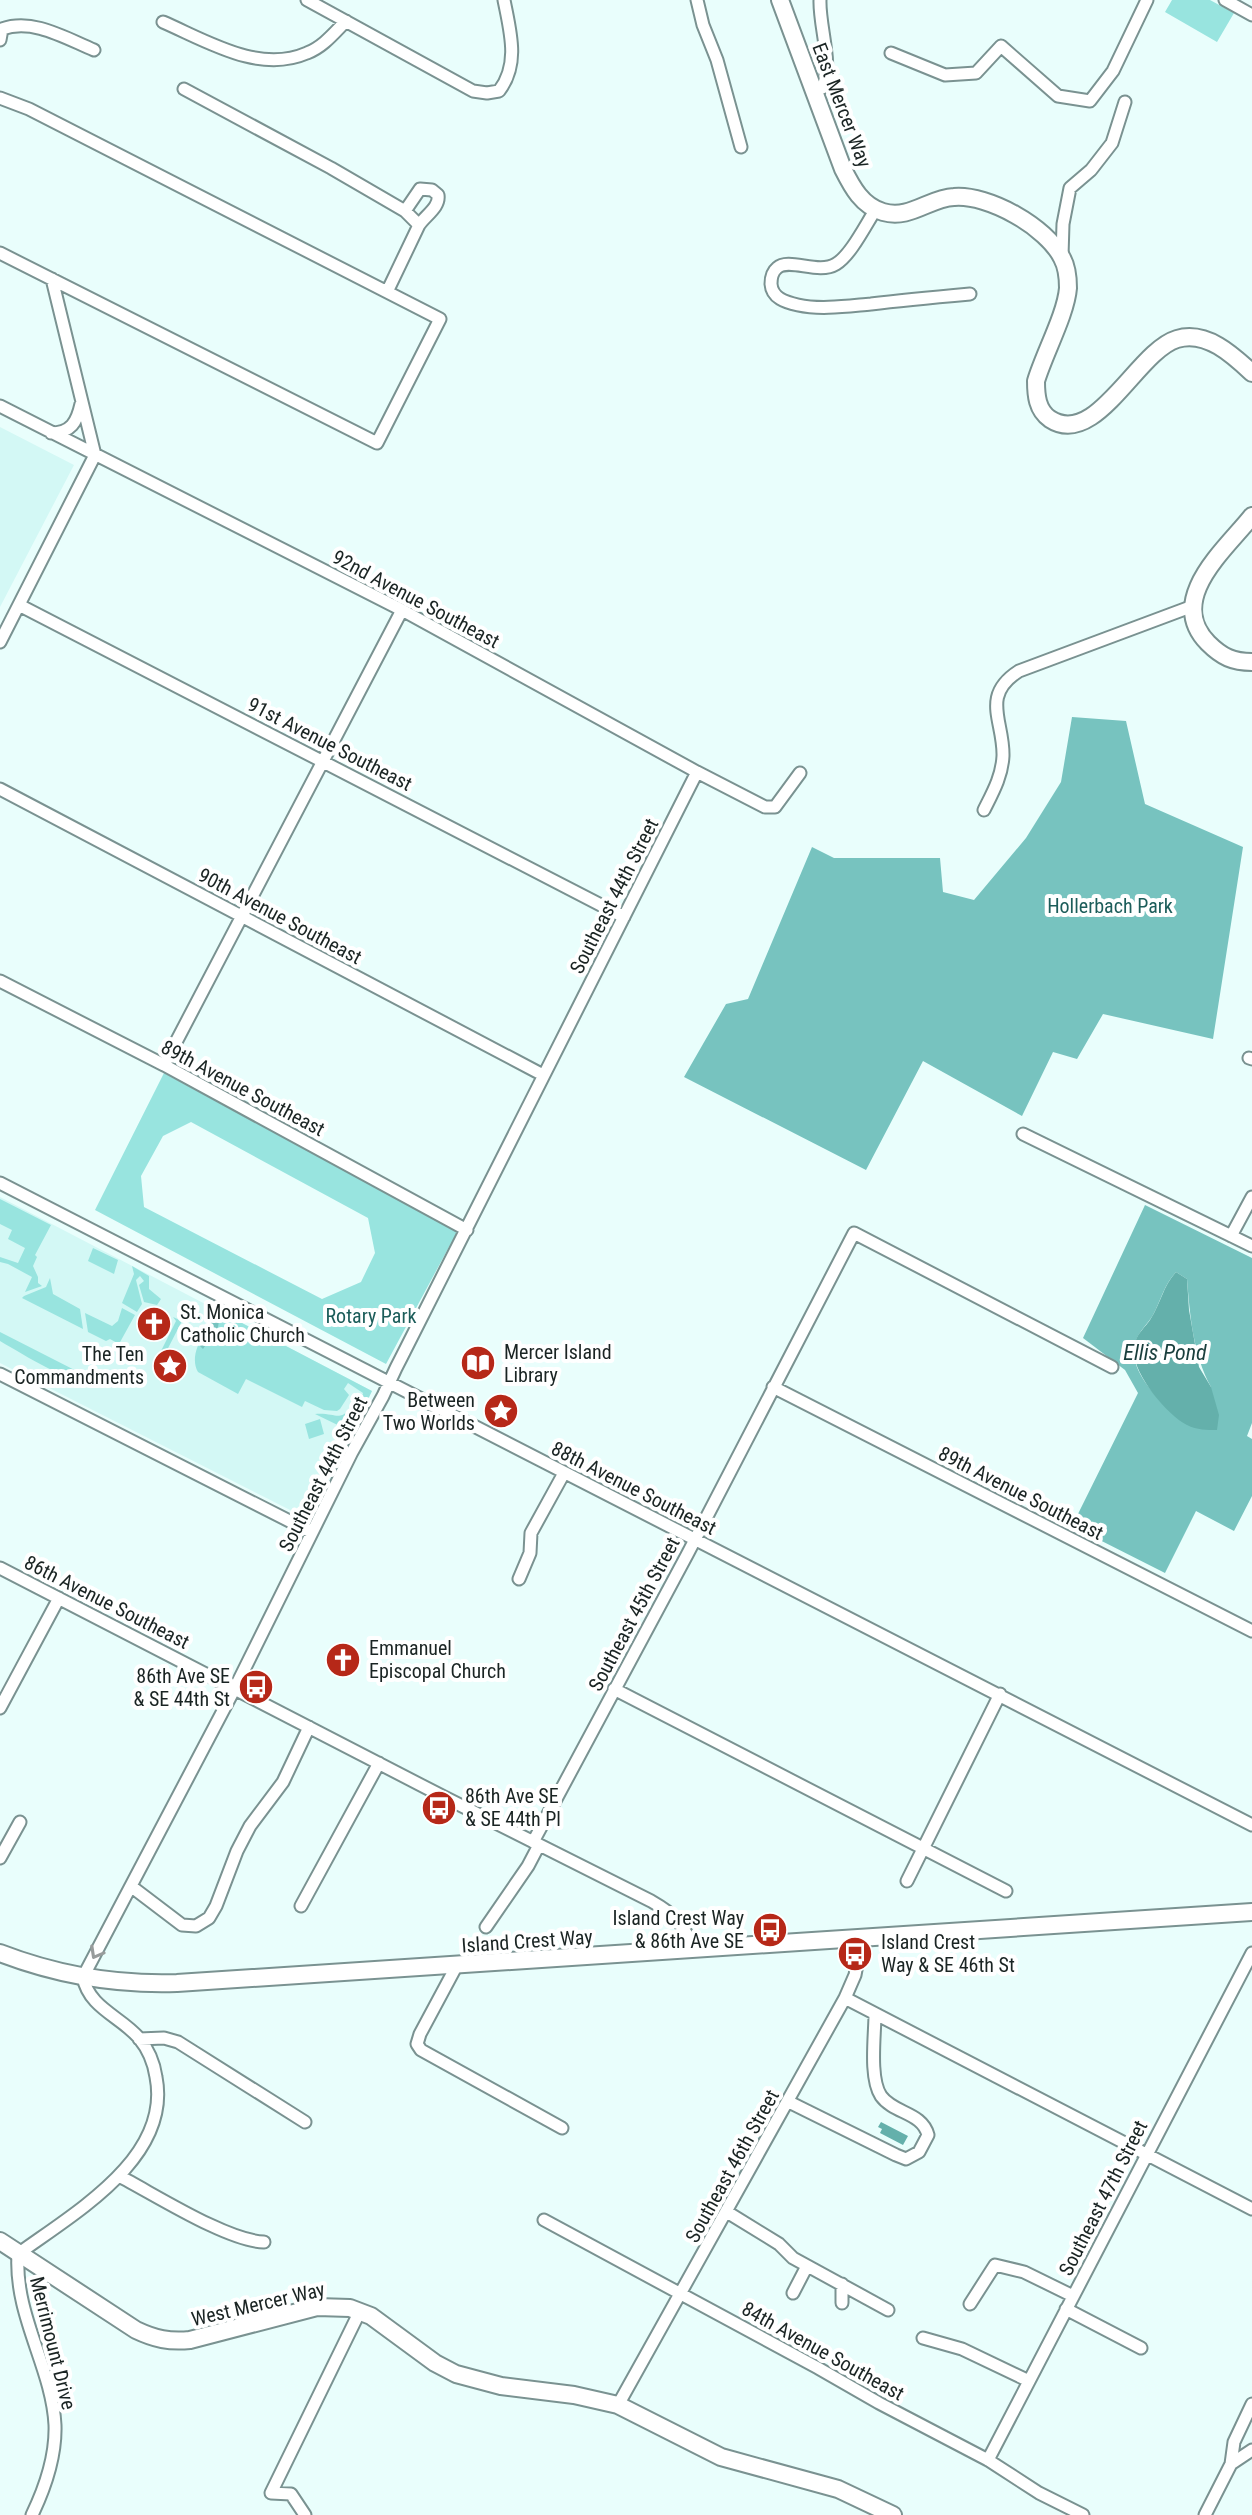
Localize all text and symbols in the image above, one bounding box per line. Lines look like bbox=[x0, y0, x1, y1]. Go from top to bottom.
street label: East Mercer Way bbox=[807, 39, 877, 171]
street label: 92nd Avenue Southeast bbox=[328, 545, 504, 653]
street label: 91st Avenue Southeast bbox=[244, 692, 416, 796]
street label: Southeast 44th Street bbox=[564, 814, 664, 978]
street label: 90th Avenue Southeast bbox=[194, 863, 366, 969]
park label: Hollerbach Park bbox=[1047, 894, 1173, 918]
street label: 89th Avenue Southeast bbox=[157, 1035, 329, 1141]
place label: St. Monica Catholic Church bbox=[180, 1300, 305, 1347]
park label: Rotary Park bbox=[325, 1304, 417, 1328]
church icon: St. Monica Catholic Church bbox=[135, 1305, 173, 1343]
place label: Mercer Island Library bbox=[504, 1340, 612, 1387]
water label: Ellis Pond bbox=[1123, 1340, 1207, 1365]
place label: The Ten Commandments bbox=[14, 1342, 144, 1389]
library icon: Mercer Island Library bbox=[459, 1344, 497, 1382]
place icon: The Ten Commandments bbox=[151, 1347, 189, 1385]
place label: Between Two Worlds bbox=[383, 1388, 475, 1435]
street label: Southeast 44th Street bbox=[273, 1392, 373, 1556]
place icon: Between Two Worlds bbox=[482, 1392, 520, 1430]
street label: 88th Avenue Southeast bbox=[548, 1436, 720, 1540]
street label: 89th Avenue Southeast bbox=[935, 1441, 1107, 1545]
street label: Southeast 45th Street bbox=[583, 1533, 685, 1695]
street label: 86th Avenue Southeast bbox=[21, 1550, 193, 1654]
place label: Emmanuel Episcopal Church bbox=[369, 1636, 506, 1683]
church icon: Emmanuel Episcopal Church bbox=[324, 1641, 362, 1679]
place label: 86th Ave SE & SE 44th St bbox=[133, 1664, 230, 1711]
bus stop icon: 86th Ave SE & SE 44th St bbox=[237, 1668, 275, 1706]
place label: 86th Ave SE & SE 44th Pl bbox=[465, 1784, 561, 1831]
bus stop icon: 86th Ave SE & SE 44th Pl bbox=[420, 1789, 458, 1827]
place label: Island Crest Way & 86th Ave SE bbox=[613, 1906, 744, 1953]
bus stop icon: Island Crest Way & 86th Ave SE bbox=[751, 1911, 789, 1949]
street label: Island Crest Way bbox=[461, 1924, 593, 1958]
place label: Island Crest Way & SE 46th St bbox=[881, 1930, 1015, 1977]
bus stop icon: Island Crest Way & SE 46th St bbox=[836, 1935, 874, 1973]
one-way arrow bbox=[90, 1945, 106, 1959]
street label: Southeast 46th Street bbox=[680, 2085, 784, 2247]
street label: Southeast 47th Street bbox=[1053, 2116, 1153, 2280]
street label: Merrimount Drive bbox=[25, 2274, 81, 2412]
street label: West Mercer Way bbox=[189, 2277, 327, 2331]
street label: 84th Avenue Southeast bbox=[738, 2296, 908, 2406]

